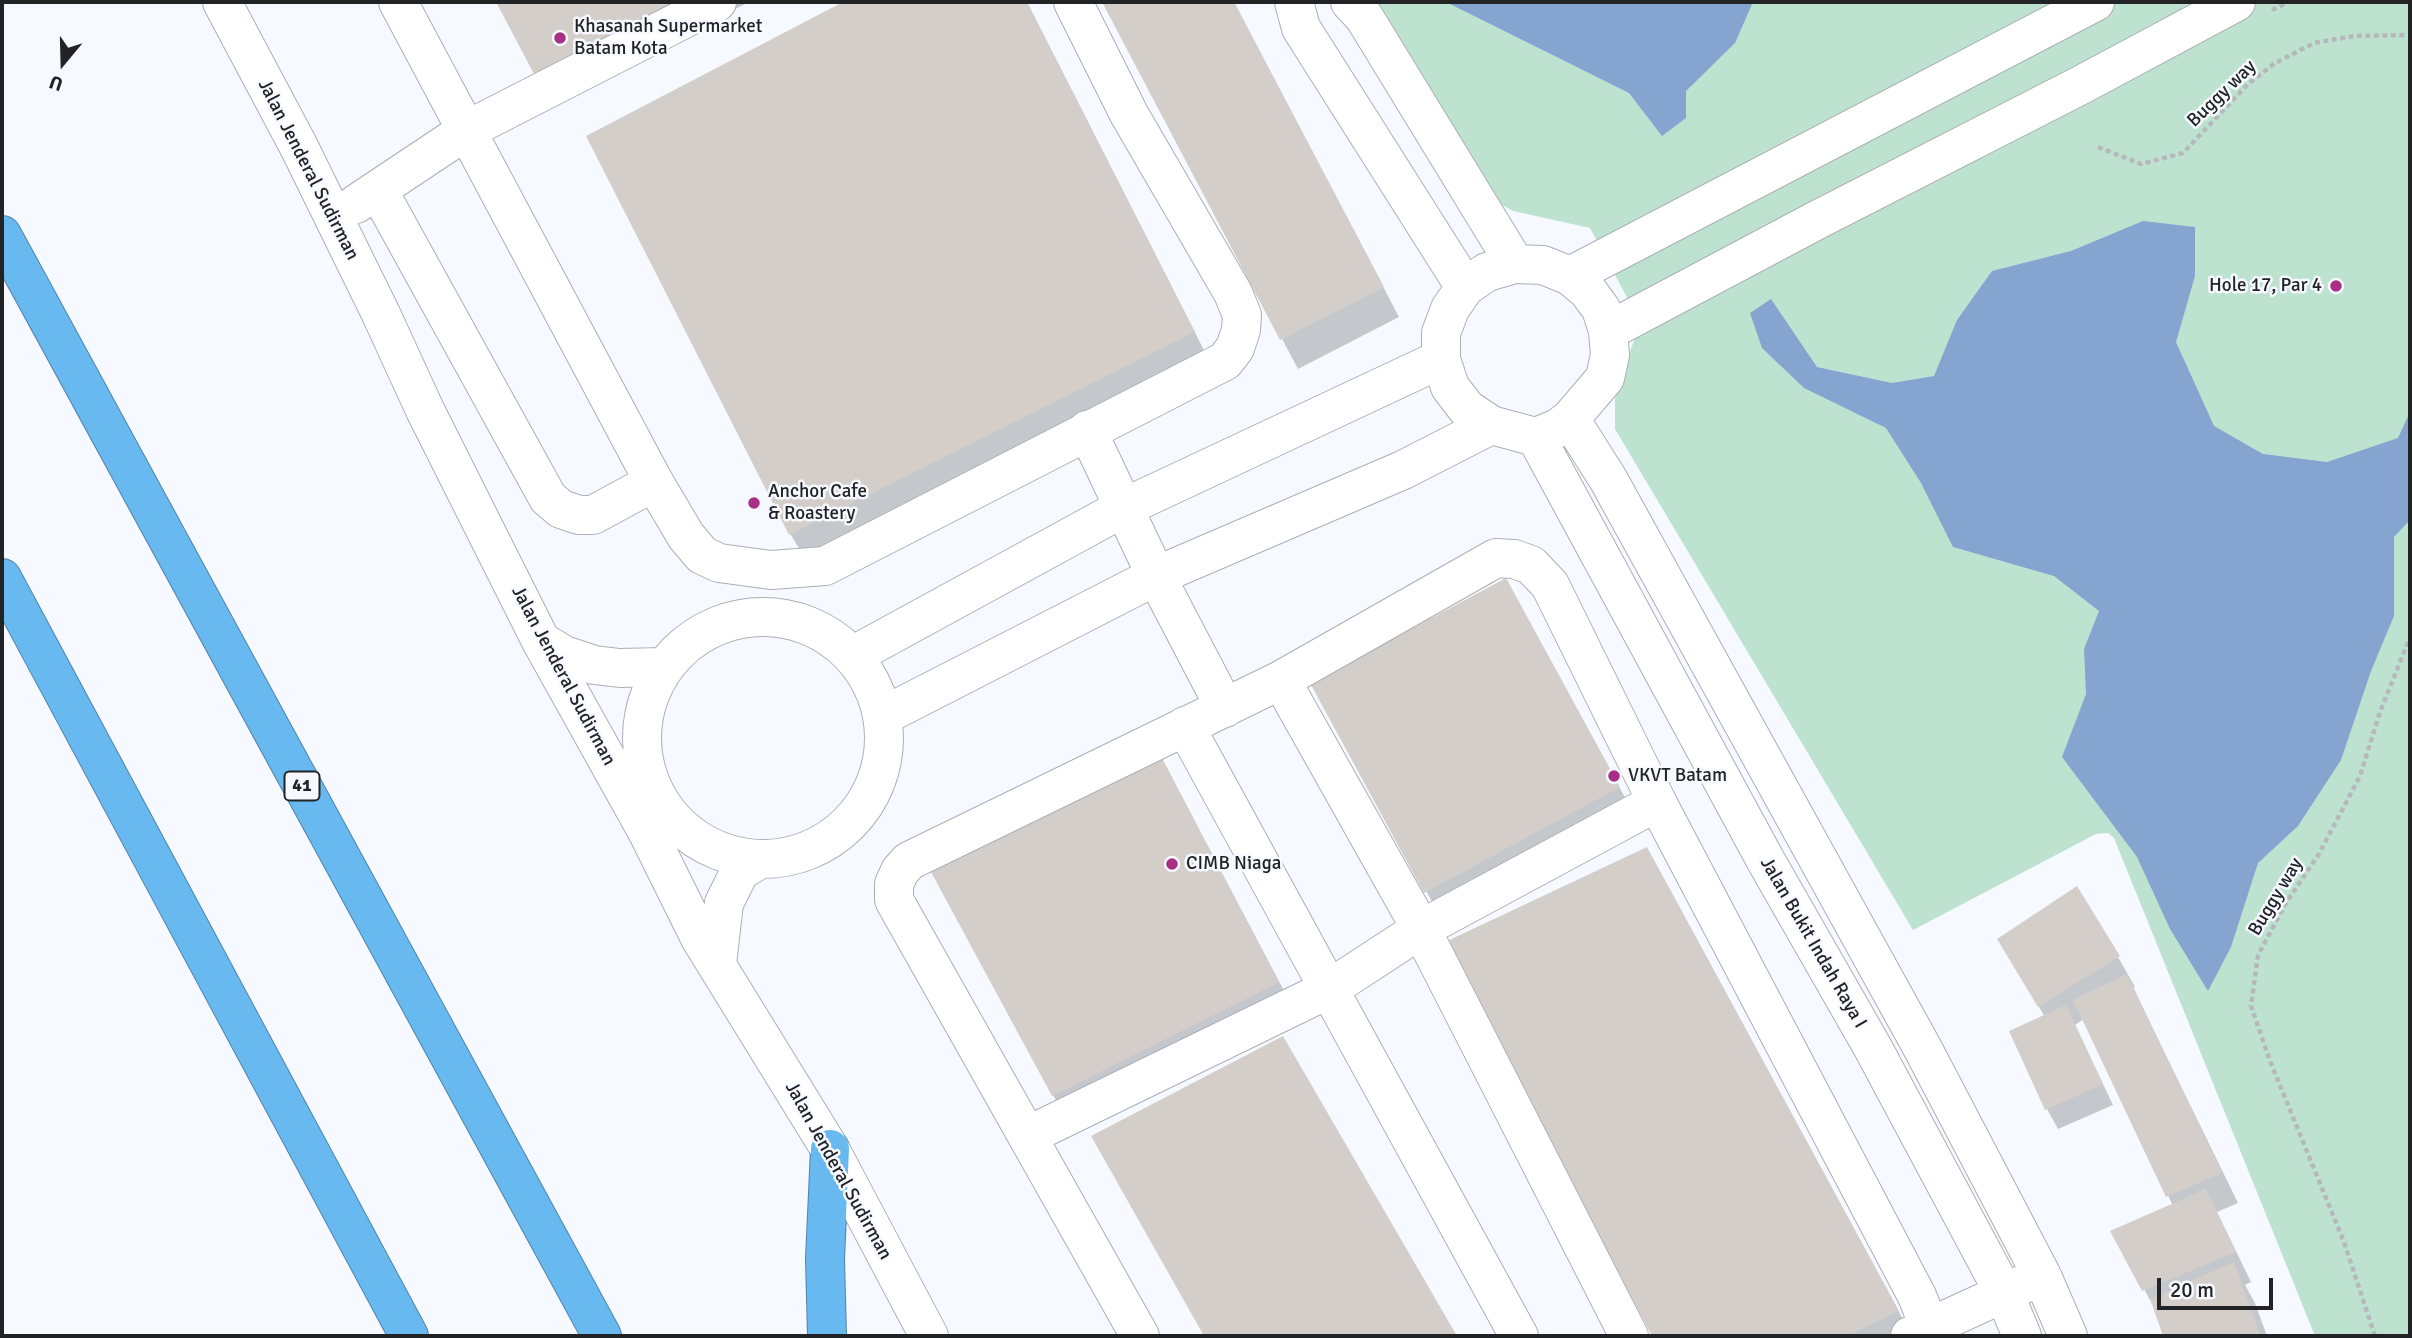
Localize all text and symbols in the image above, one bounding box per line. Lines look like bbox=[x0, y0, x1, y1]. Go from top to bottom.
place label: Khasanah Supermarket Batam Kota bbox=[574, 16, 762, 60]
north arrow bbox=[28, 28, 98, 98]
marker: Khasanah Supermarket Batam Kota bbox=[552, 30, 568, 46]
street label: Buggy way bbox=[2183, 56, 2261, 132]
text: U bbox=[46, 69, 66, 96]
street label: Jalan Jenderal Sudirman bbox=[252, 76, 364, 264]
place label: Hole 17, Par 4 bbox=[2209, 275, 2322, 297]
marker: Hole 17, Par 4 bbox=[2328, 278, 2344, 294]
place label: Anchor Cafe & Roastery bbox=[768, 481, 867, 525]
marker: Anchor Cafe & Roastery bbox=[746, 495, 762, 511]
street label: Jalan Jenderal Sudirman bbox=[506, 582, 620, 770]
place label: VKVT Batam bbox=[1628, 765, 1727, 787]
marker: VKVT Batam bbox=[1606, 768, 1622, 784]
road number: 41 bbox=[284, 772, 320, 800]
place label: CIMB Niaga bbox=[1186, 853, 1281, 875]
street label: Jalan Bukit Indah Raya I bbox=[1755, 854, 1871, 1032]
street label: Buggy way bbox=[2244, 854, 2308, 940]
marker: CIMB Niaga bbox=[1164, 856, 1180, 872]
street label: Jalan Jenderal Sudirman bbox=[780, 1078, 896, 1264]
scale bar bbox=[2160, 1264, 2276, 1308]
text: 20 m bbox=[2170, 1277, 2214, 1303]

